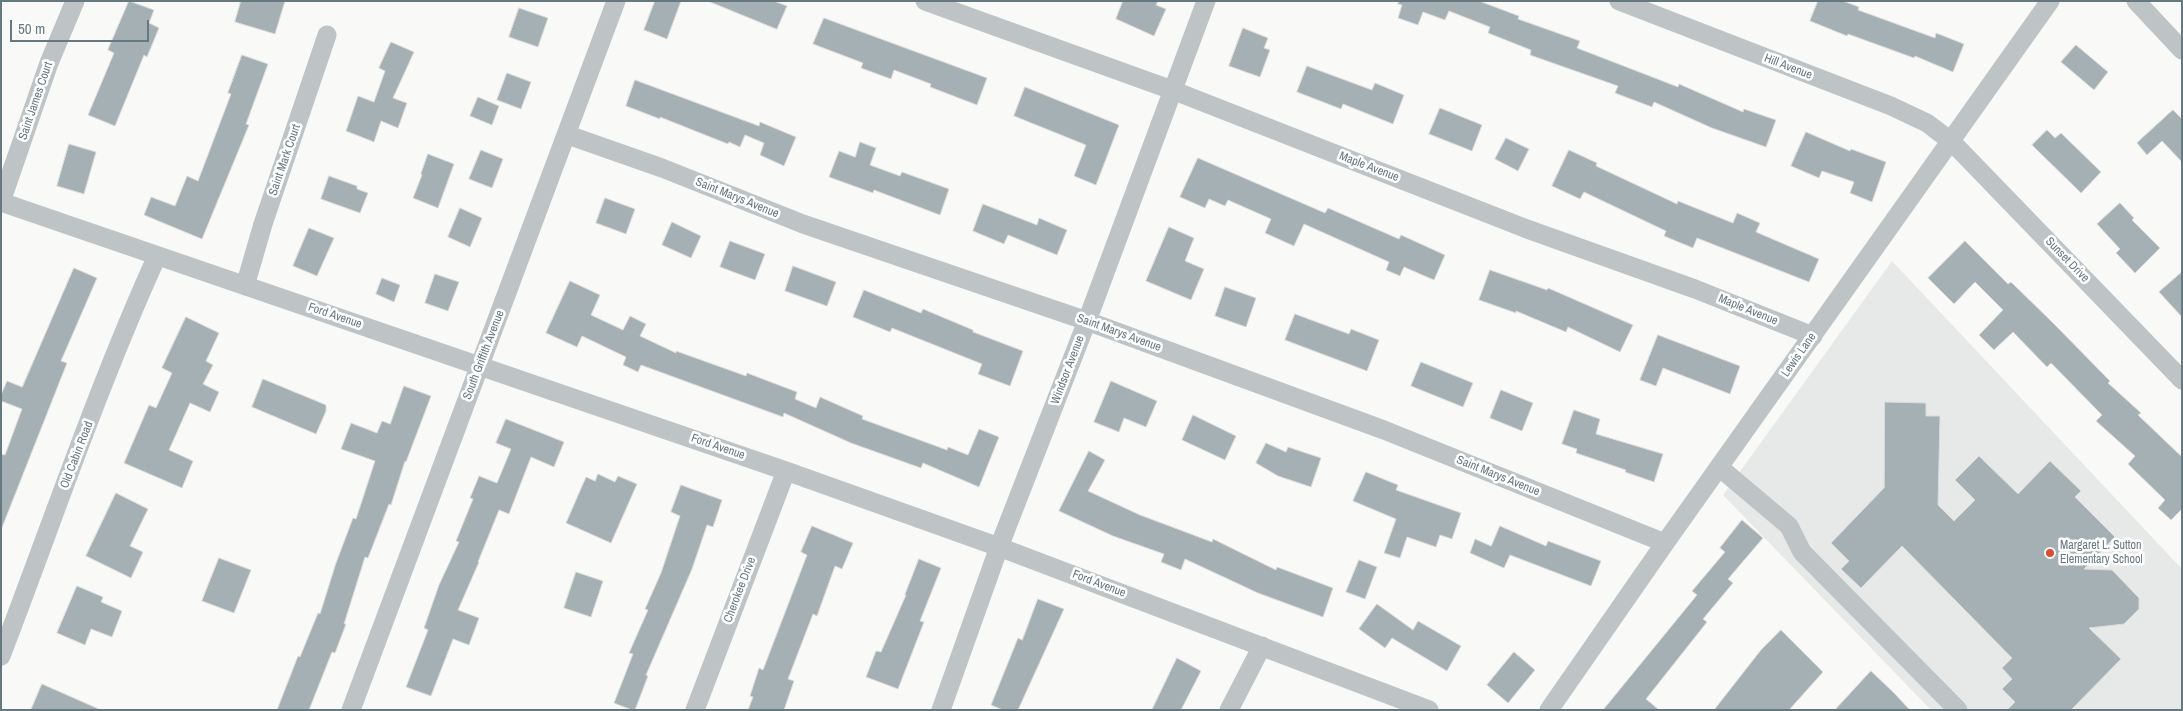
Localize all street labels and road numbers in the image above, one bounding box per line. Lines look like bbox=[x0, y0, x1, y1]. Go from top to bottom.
street label: Hill Avenue bbox=[1762, 51, 1814, 83]
street label: Saint James Court bbox=[16, 60, 56, 142]
street label: Saint Mark Court bbox=[266, 122, 304, 198]
street label: Maple Avenue bbox=[1337, 149, 1401, 185]
street label: Saint Marys Avenue bbox=[693, 175, 781, 221]
street label: Sunset Drive bbox=[2042, 235, 2092, 285]
street label: Maple Avenue bbox=[1716, 292, 1780, 328]
street label: Ford Avenue bbox=[306, 300, 364, 332]
street label: South Griffith Avenue bbox=[460, 308, 508, 402]
street label: Saint Marys Avenue bbox=[1075, 311, 1163, 355]
street label: Lewis Lane bbox=[1779, 330, 1819, 380]
street label: Windsor Avenue bbox=[1048, 334, 1088, 406]
street label: Old Cabin Road bbox=[58, 419, 96, 491]
street label: Ford Avenue bbox=[689, 431, 747, 463]
street label: Saint Marys Avenue bbox=[1454, 453, 1542, 499]
street label: Cherokee Drive bbox=[721, 555, 759, 625]
street label: Ford Avenue bbox=[1070, 567, 1128, 601]

